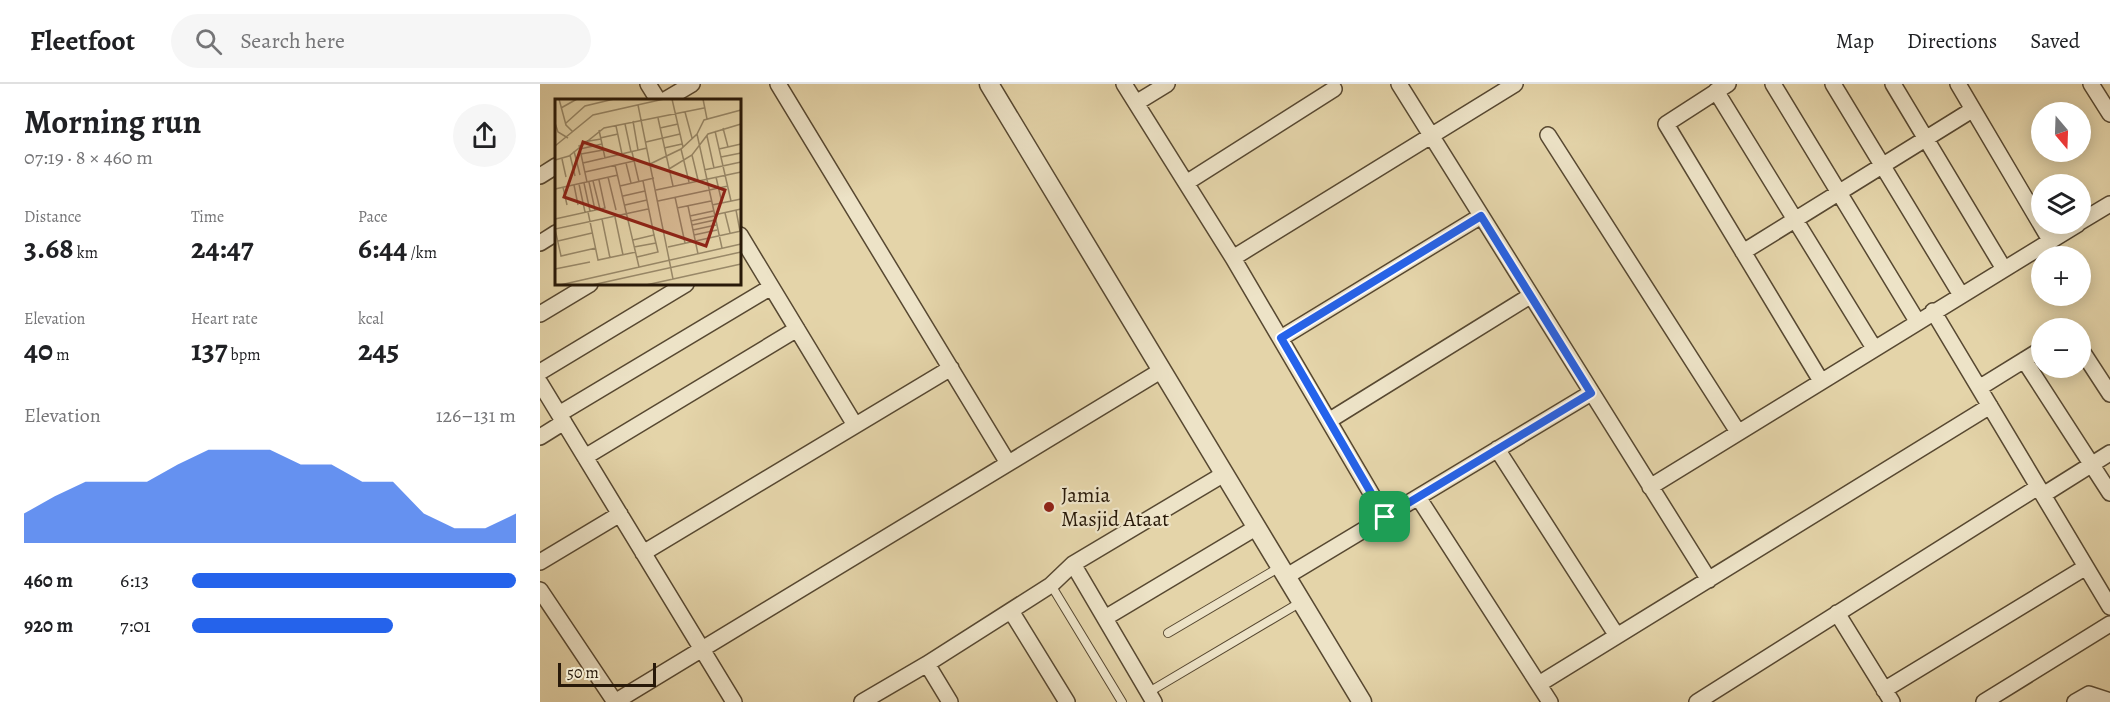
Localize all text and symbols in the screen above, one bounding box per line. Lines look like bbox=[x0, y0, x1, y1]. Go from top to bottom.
search box bbox=[171, 14, 591, 68]
text: Fleetfoot bbox=[30, 22, 135, 60]
icon: search bbox=[192, 25, 225, 58]
text: Search here bbox=[240, 26, 345, 56]
text: Map bbox=[1836, 27, 1874, 55]
text: Directions bbox=[1907, 27, 1997, 55]
text: Saved bbox=[2030, 27, 2080, 55]
text: Morning run bbox=[24, 99, 201, 144]
inset map bbox=[555, 99, 741, 285]
north arrow bbox=[2031, 102, 2091, 162]
map controls bbox=[2031, 102, 2091, 378]
button: share bbox=[453, 104, 516, 167]
text: 07:19 · 8 × 460 m bbox=[24, 144, 153, 171]
button: layers bbox=[2031, 174, 2091, 234]
text: Distance bbox=[24, 206, 81, 228]
text: Time bbox=[191, 206, 224, 228]
text: Pace bbox=[358, 206, 388, 228]
text: 3.68 bbox=[24, 228, 74, 268]
text: 24:47 bbox=[191, 228, 254, 268]
text: 6:44 bbox=[358, 228, 407, 268]
text: km bbox=[74, 242, 98, 264]
text: /km bbox=[407, 242, 437, 264]
button: + bbox=[2031, 246, 2091, 306]
text: Elevation bbox=[24, 308, 85, 330]
text: Heart rate bbox=[191, 308, 258, 330]
text: kcal bbox=[358, 308, 384, 330]
button: − bbox=[2031, 318, 2091, 378]
text: 40 bbox=[24, 330, 53, 370]
text: 137 bbox=[191, 330, 227, 370]
text: 245 bbox=[358, 330, 399, 370]
text: m bbox=[53, 344, 70, 366]
text: bpm bbox=[227, 344, 261, 366]
text: Elevation bbox=[24, 402, 101, 429]
text: 126–131 m bbox=[436, 402, 516, 429]
place label: Jamia Masjid Ataat bbox=[1061, 481, 1169, 533]
pin bbox=[1359, 491, 1410, 542]
marker: Jamia Masjid Ataat bbox=[1042, 500, 1056, 514]
icon: arrive bbox=[1368, 500, 1401, 533]
text: 460 m bbox=[24, 567, 73, 594]
text: 6:13 bbox=[120, 567, 149, 594]
text: 920 m bbox=[24, 612, 73, 639]
text: 7:01 bbox=[120, 612, 151, 639]
scale bar bbox=[558, 660, 656, 688]
text: 50 m bbox=[567, 662, 599, 684]

